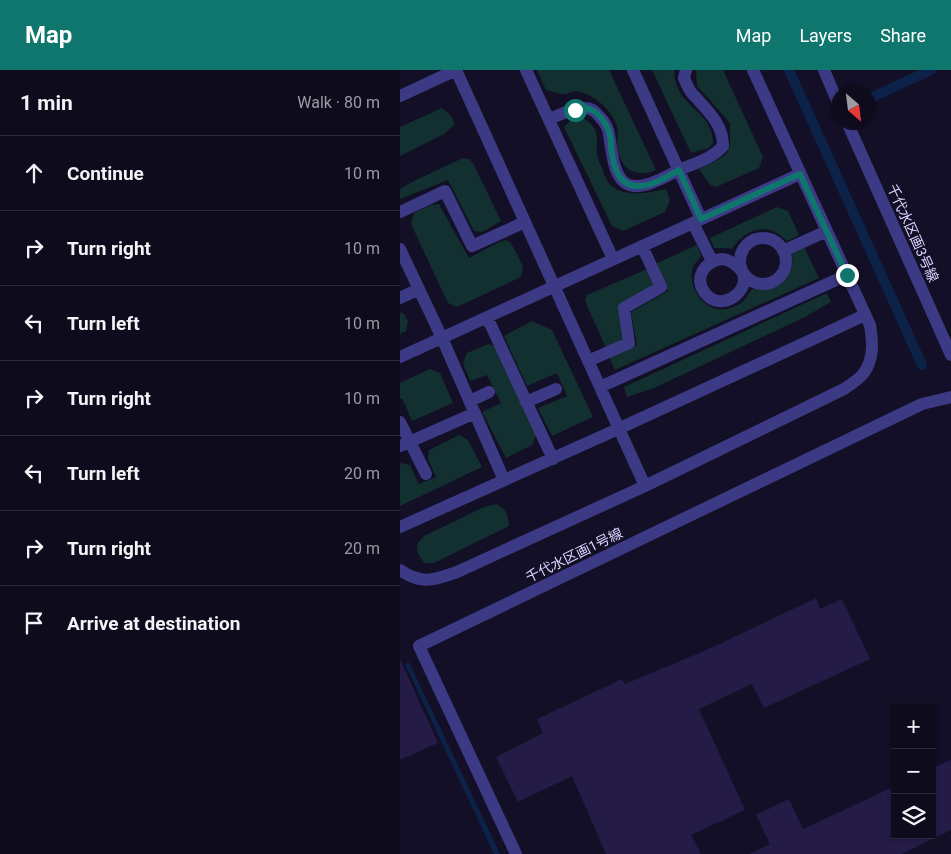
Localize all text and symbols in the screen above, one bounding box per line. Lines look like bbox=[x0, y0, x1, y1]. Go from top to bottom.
text: Map bbox=[25, 21, 72, 49]
text: Map bbox=[736, 25, 771, 46]
text: Layers bbox=[799, 25, 852, 46]
text: Share bbox=[880, 25, 926, 46]
north arrow bbox=[831, 85, 876, 130]
text: 1 min bbox=[20, 91, 73, 115]
text: Walk · 80 m bbox=[297, 93, 380, 112]
route start bbox=[564, 99, 587, 122]
icon: ahead bbox=[20, 159, 48, 187]
text: Continue bbox=[67, 162, 144, 185]
text: 10 m bbox=[344, 164, 380, 183]
street label: 千代水区画3号線 bbox=[884, 181, 942, 285]
icon: right bbox=[20, 234, 48, 262]
text: Turn right bbox=[67, 237, 151, 260]
text: 10 m bbox=[344, 239, 380, 258]
route end bbox=[836, 264, 859, 287]
icon: left bbox=[20, 309, 48, 337]
text: Turn left bbox=[67, 312, 140, 335]
text: 10 m bbox=[344, 314, 380, 333]
icon: right bbox=[20, 384, 48, 412]
text: Turn right bbox=[67, 387, 151, 410]
text: 10 m bbox=[344, 389, 380, 408]
icon: left bbox=[20, 459, 48, 487]
text: Turn left bbox=[67, 462, 140, 485]
text: 20 m bbox=[344, 464, 380, 483]
street label: 千代水区画1号線 bbox=[523, 525, 625, 585]
icon: right bbox=[20, 534, 48, 562]
text: Turn right bbox=[67, 537, 151, 560]
text: 20 m bbox=[344, 539, 380, 558]
icon: arrive bbox=[20, 609, 48, 637]
text: Arrive at destination bbox=[67, 612, 240, 635]
map controls bbox=[891, 704, 936, 839]
button: + bbox=[891, 704, 936, 749]
button: − bbox=[891, 749, 936, 794]
button: layers bbox=[891, 794, 936, 839]

